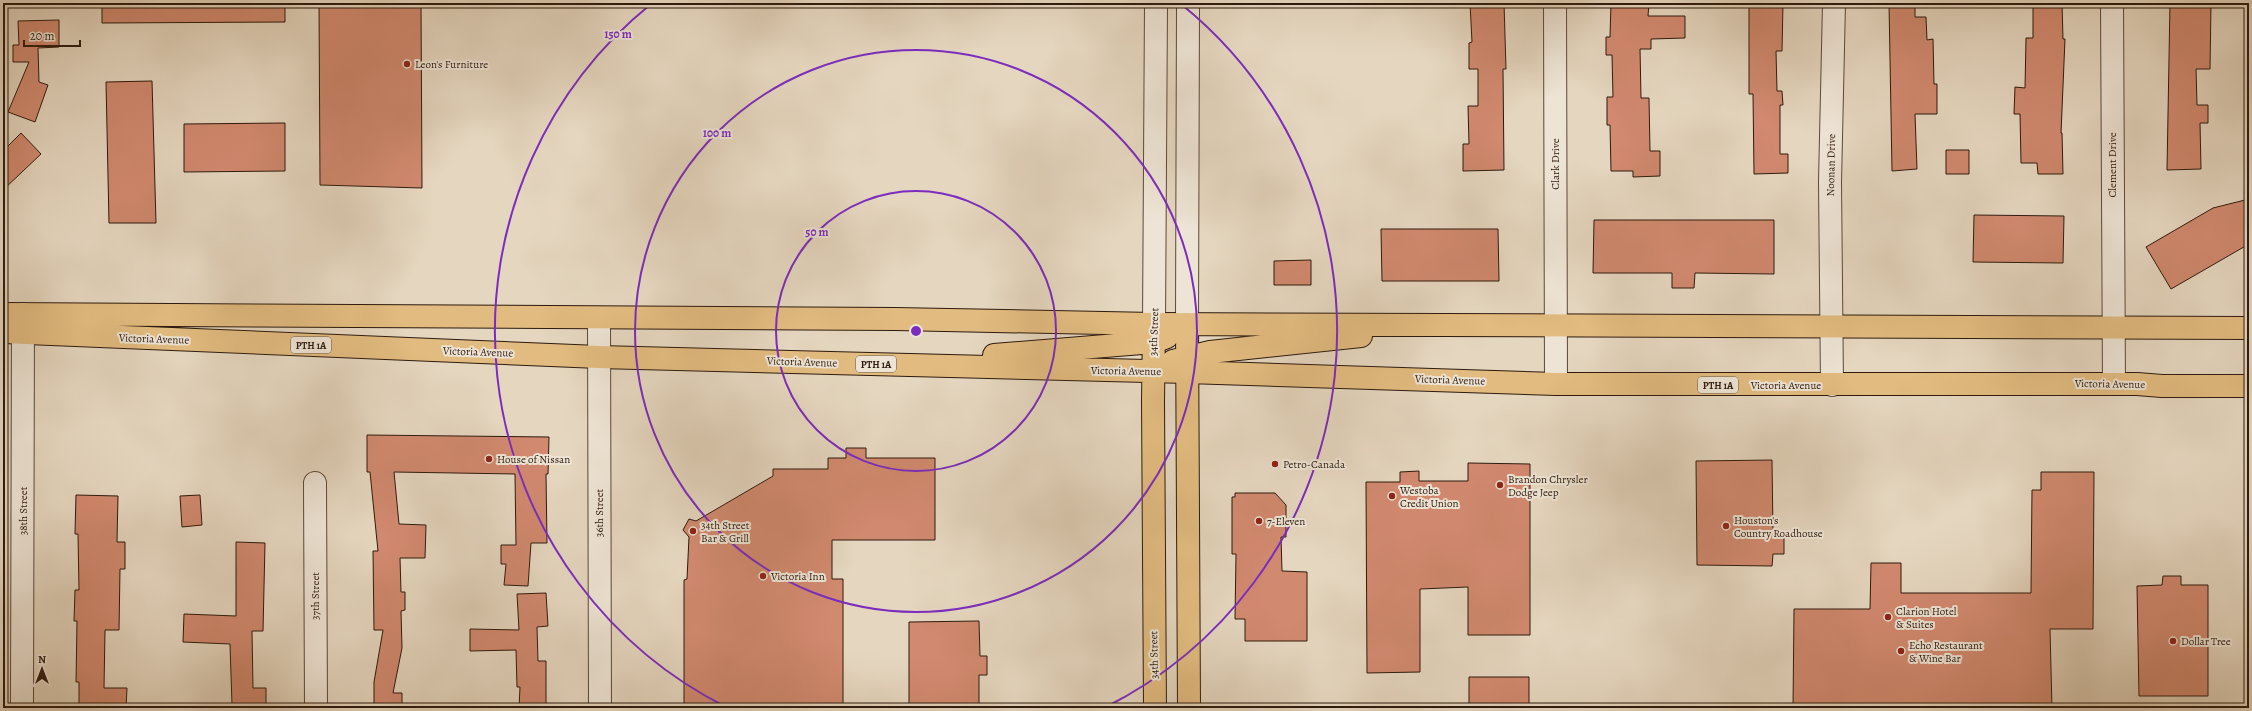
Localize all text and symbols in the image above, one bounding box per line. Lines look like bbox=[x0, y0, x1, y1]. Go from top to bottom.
scale bar bbox=[24, 22, 80, 48]
text: 150 m bbox=[604, 26, 632, 42]
text: 20 m bbox=[30, 28, 54, 44]
place label: Leon's Furniture bbox=[415, 57, 488, 72]
marker: Leon's Furniture bbox=[402, 59, 412, 69]
text: 100 m bbox=[703, 125, 731, 141]
street label: Clement Drive bbox=[2105, 132, 2120, 198]
street label: Noonan Drive bbox=[1823, 133, 1839, 196]
street label: Clark Drive bbox=[1548, 138, 1563, 190]
text: 50 m bbox=[805, 224, 829, 240]
street label: 34th Street bbox=[1146, 307, 1162, 356]
centre of rings bbox=[909, 324, 923, 338]
street label: Victoria Avenue bbox=[117, 330, 190, 348]
road number: PTH 1A bbox=[291, 337, 331, 353]
street label: Victoria Avenue bbox=[441, 343, 514, 361]
street label: Victoria Avenue bbox=[765, 353, 838, 371]
road number: PTH 1A bbox=[856, 356, 896, 372]
street label: Victoria Avenue bbox=[1090, 363, 1161, 379]
street label: Victoria Avenue bbox=[1413, 371, 1486, 389]
street label: Victoria Avenue bbox=[2074, 376, 2145, 392]
road number: PTH 1A bbox=[1698, 377, 1738, 393]
street label: Victoria Avenue bbox=[1750, 378, 1821, 393]
place label: House of Nissan bbox=[497, 452, 570, 467]
marker: House of Nissan bbox=[484, 454, 494, 464]
place label: Petro-Canada bbox=[1283, 457, 1346, 472]
marker: Petro-Canada bbox=[1270, 459, 1280, 469]
place label: Brandon Chrysler Dodge Jeep bbox=[1508, 472, 1588, 500]
marker: Brandon Chrysler Dodge Jeep bbox=[1495, 480, 1505, 490]
place label: Westoba Credit Union bbox=[1399, 483, 1458, 511]
street label: 38th Street bbox=[16, 486, 31, 535]
street label: 36th Street bbox=[592, 488, 607, 537]
marker: Westoba Credit Union bbox=[1387, 491, 1397, 501]
place label: Houston's Country Roadhouse bbox=[1734, 513, 1823, 541]
place label: 7-Eleven bbox=[1267, 514, 1305, 529]
marker: 7-Eleven bbox=[1254, 516, 1264, 526]
place label: 34th Street Bar & Grill bbox=[701, 518, 750, 546]
marker: Houston's Country Roadhouse bbox=[1721, 521, 1731, 531]
marker: 34th Street Bar & Grill bbox=[688, 526, 698, 536]
place label: Victoria Inn bbox=[770, 569, 825, 584]
marker: Victoria Inn bbox=[758, 571, 768, 581]
street label: 37th Street bbox=[308, 572, 323, 620]
place label: Clarion Hotel & Suites bbox=[1896, 604, 1957, 632]
marker: Clarion Hotel & Suites bbox=[1883, 612, 1893, 622]
street label: 34th Street bbox=[1146, 630, 1162, 679]
place label: Dollar Tree bbox=[2181, 634, 2231, 649]
marker: Dollar Tree bbox=[2168, 636, 2178, 646]
place label: Echo Restaurant & Wine Bar bbox=[1909, 638, 1983, 666]
marker: Echo Restaurant & Wine Bar bbox=[1896, 646, 1906, 656]
north arrow bbox=[22, 649, 62, 689]
text: N bbox=[38, 652, 46, 667]

